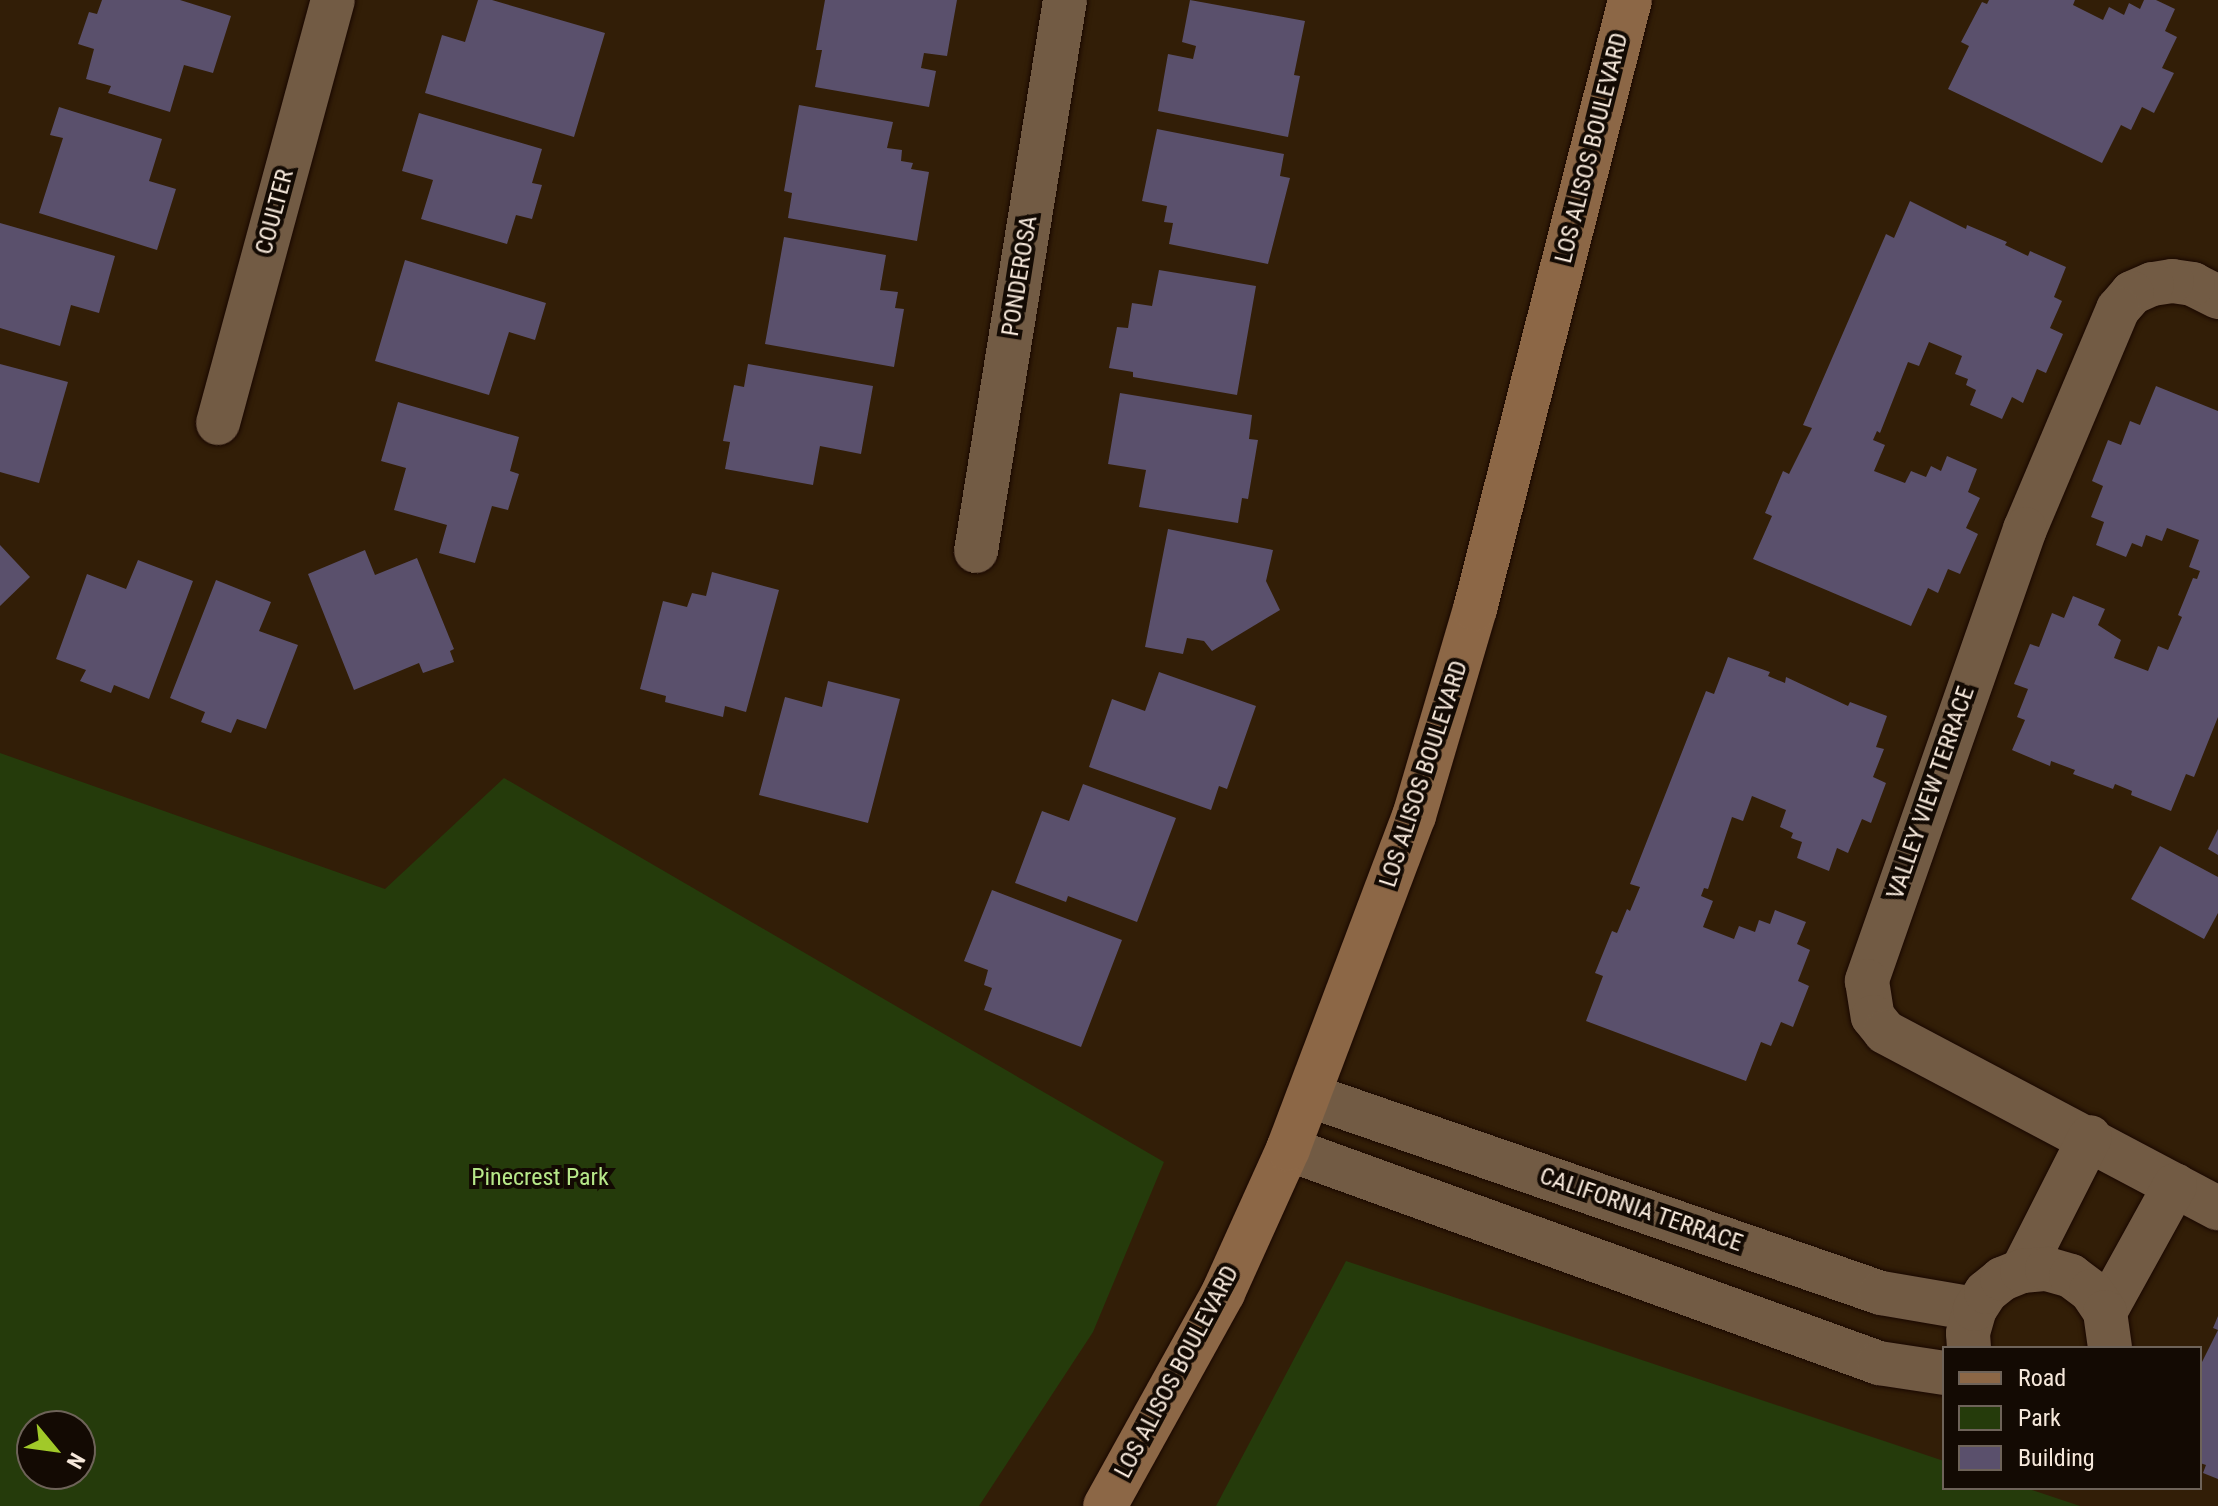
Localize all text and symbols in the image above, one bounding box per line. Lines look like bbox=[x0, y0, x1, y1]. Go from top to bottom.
street label: LOS ALISOS BOULEVARD bbox=[1549, 30, 1635, 266]
street label: COULTER bbox=[250, 166, 300, 258]
street label: PONDEROSA bbox=[996, 214, 1044, 338]
street label: LOS ALISOS BOULEVARD bbox=[1374, 657, 1474, 891]
street label: VALLEY VIEW TERRACE bbox=[1881, 683, 1981, 903]
street label: CALIFORNIA TERRACE bbox=[1536, 1162, 1746, 1258]
park label: Pinecrest Park bbox=[471, 1164, 609, 1192]
street label: LOS ALISOS BOULEVARD bbox=[1109, 1261, 1245, 1483]
legend bbox=[1942, 1346, 2202, 1490]
text: Road bbox=[2018, 1364, 2066, 1392]
text: Park bbox=[2018, 1404, 2061, 1432]
north arrow bbox=[16, 1410, 96, 1490]
text: Building bbox=[2018, 1444, 2095, 1472]
text: N bbox=[61, 1449, 90, 1473]

